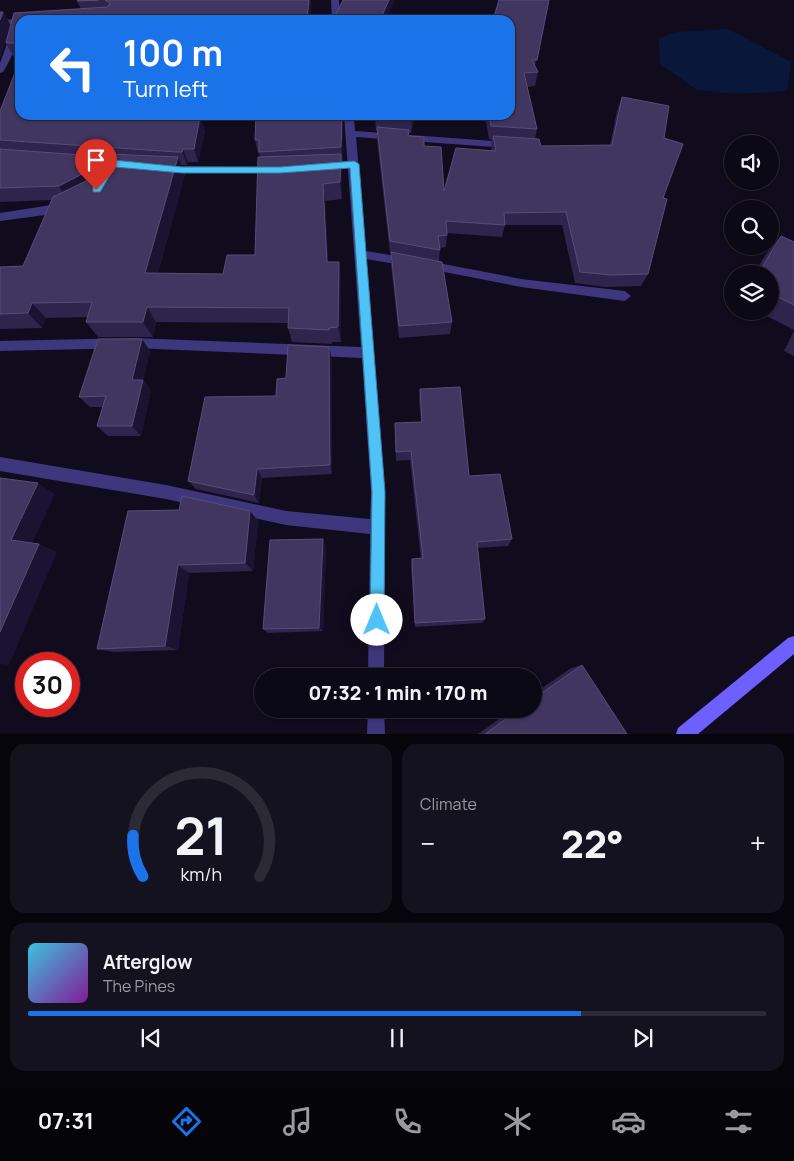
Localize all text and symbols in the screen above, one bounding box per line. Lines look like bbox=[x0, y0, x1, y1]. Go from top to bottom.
text: 100 m bbox=[123, 29, 223, 77]
icon: left bbox=[40, 35, 105, 100]
text: Turn left bbox=[123, 74, 208, 104]
map controls bbox=[724, 135, 779, 320]
button: sound bbox=[724, 135, 779, 190]
pin bbox=[75, 139, 117, 190]
icon: arrive bbox=[82, 146, 110, 174]
button: search bbox=[724, 200, 779, 255]
button: layers bbox=[724, 265, 779, 320]
position arrow bbox=[350, 593, 402, 645]
speed limit sign: 30 bbox=[15, 652, 80, 717]
text: 07:32 · 1 min · 170 m bbox=[309, 680, 487, 706]
text: Climate bbox=[420, 793, 477, 815]
text: 21 bbox=[174, 800, 228, 871]
text: 22° bbox=[561, 817, 624, 869]
text: − bbox=[420, 824, 435, 862]
text: + bbox=[750, 824, 766, 862]
text: km/h bbox=[180, 862, 222, 886]
text: Afterglow bbox=[103, 949, 192, 975]
text: The Pines bbox=[103, 975, 175, 997]
icon: previous bbox=[137, 1024, 165, 1052]
icon: pause bbox=[383, 1024, 411, 1052]
icon: next bbox=[629, 1024, 657, 1052]
icon: directions bbox=[169, 1104, 204, 1139]
icon: music bbox=[280, 1104, 315, 1139]
icon: phone bbox=[390, 1104, 425, 1139]
icon: climate bbox=[500, 1104, 535, 1139]
icon: car bbox=[611, 1104, 646, 1139]
icon: filters bbox=[721, 1104, 756, 1139]
text: 07:31 bbox=[38, 1106, 94, 1136]

